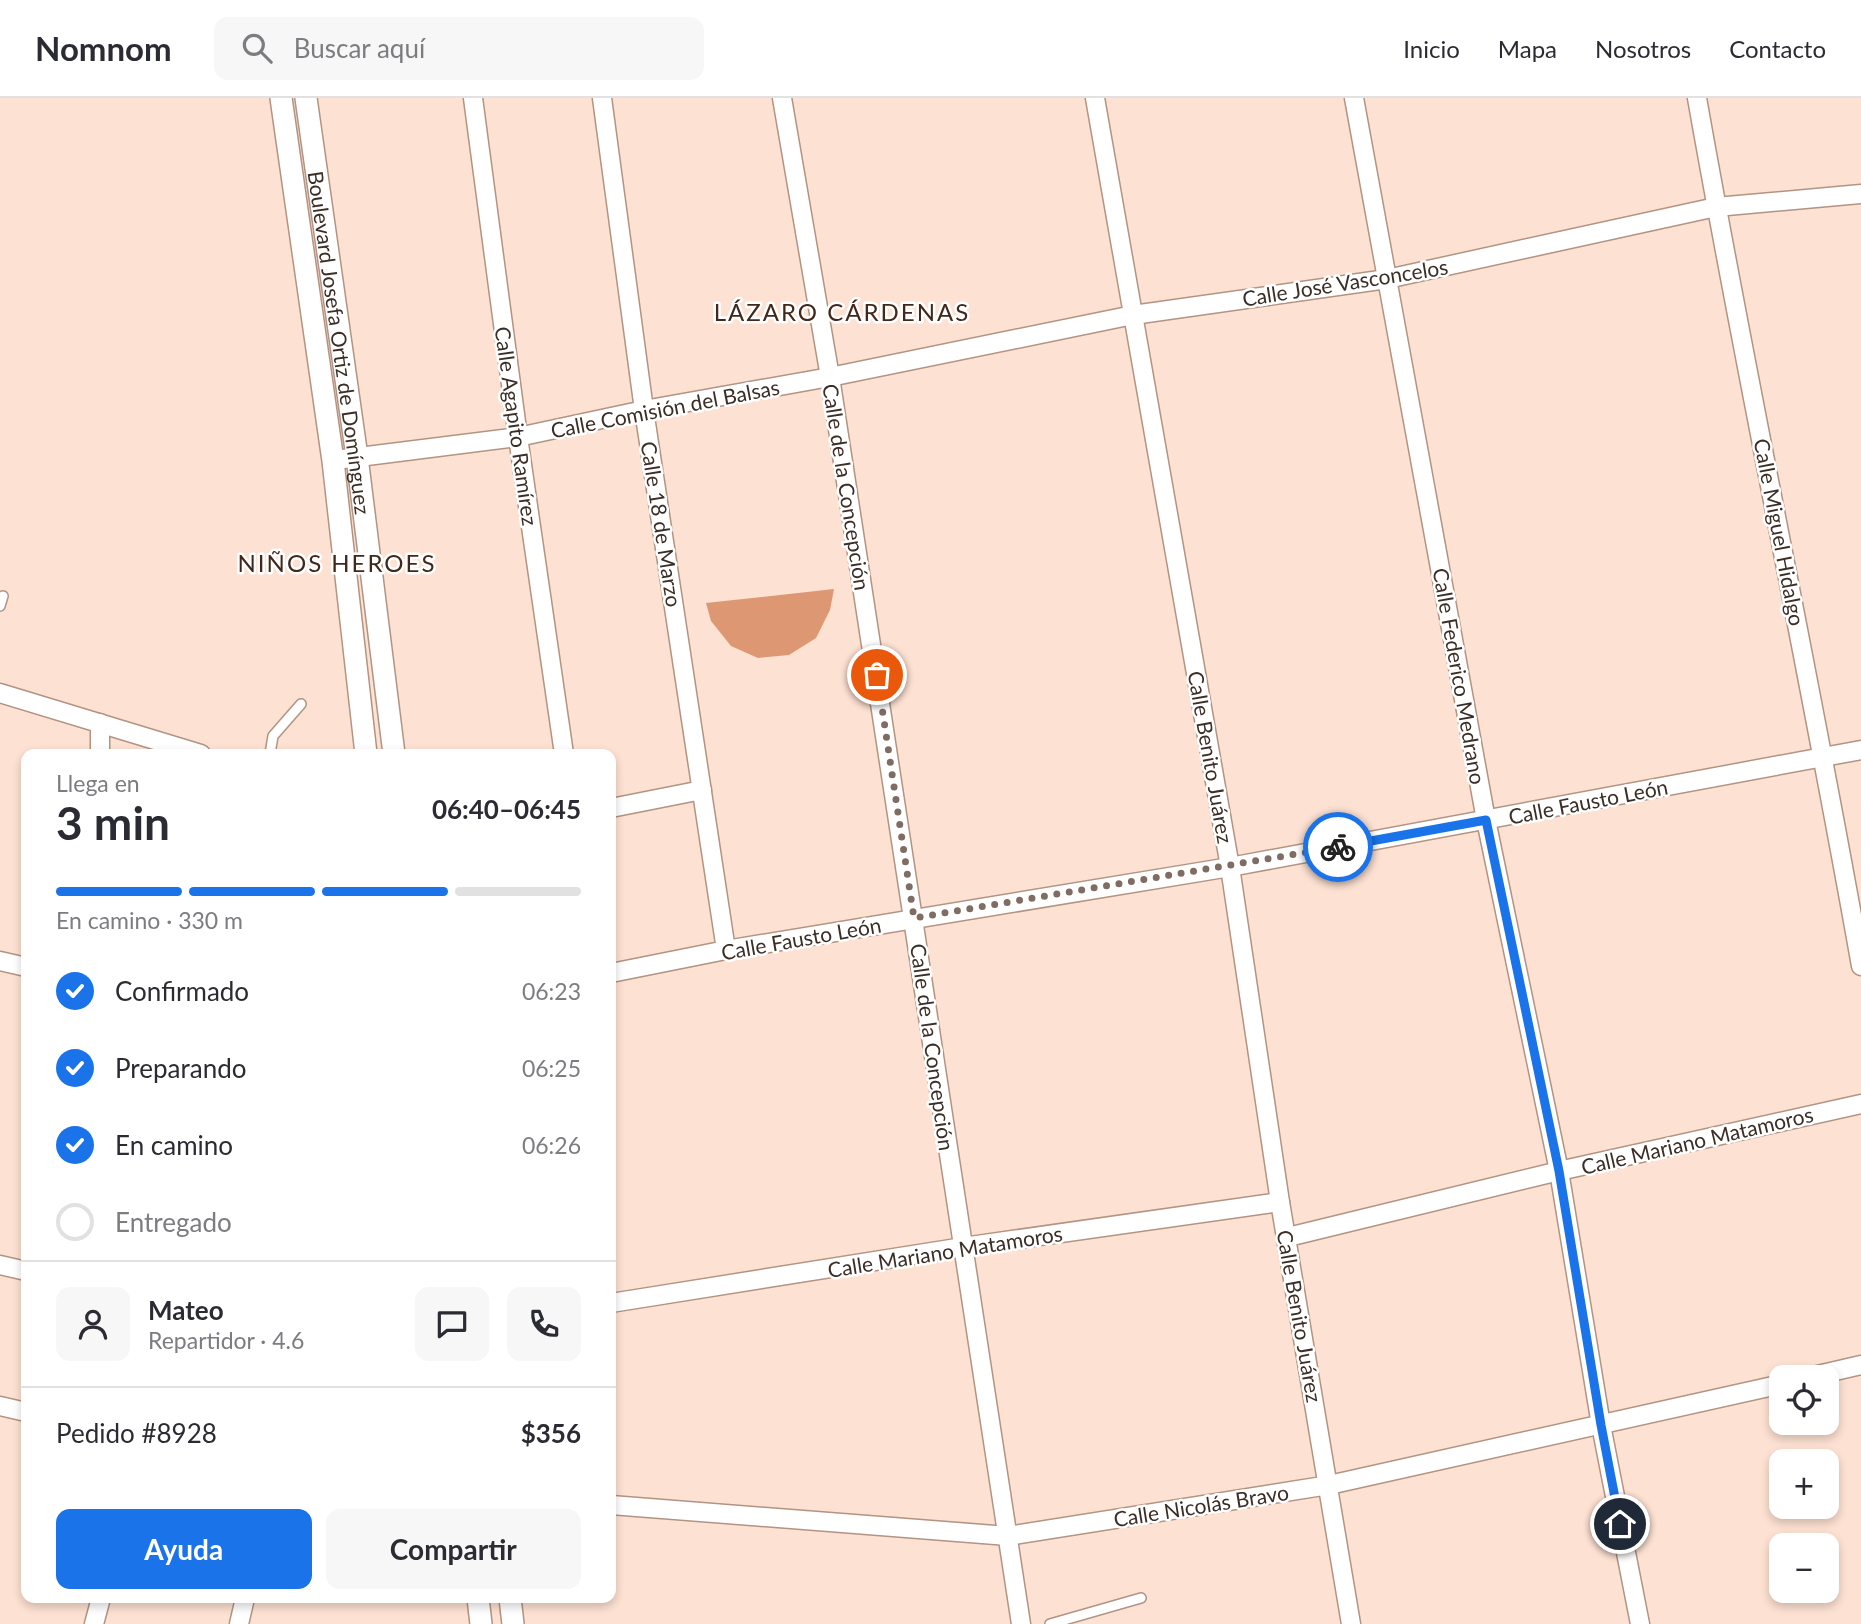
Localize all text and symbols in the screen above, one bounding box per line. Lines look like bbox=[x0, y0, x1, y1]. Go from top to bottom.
search box bbox=[214, 17, 704, 80]
text: Nomnom bbox=[35, 28, 172, 68]
icon: search bbox=[238, 29, 276, 67]
text: Buscar aquí bbox=[294, 32, 425, 64]
text: Inicio bbox=[1403, 34, 1460, 63]
text: Mapa bbox=[1498, 34, 1557, 63]
text: Nosotros bbox=[1595, 34, 1691, 63]
text: Contacto bbox=[1729, 34, 1826, 63]
street label: Boulevard Josefa Ortiz de Domínguez bbox=[304, 169, 377, 516]
street label: Calle José Vasconcelos bbox=[1240, 253, 1450, 311]
district label: LÁZARO CÁRDENAS bbox=[714, 297, 970, 326]
street label: Calle Agapito Ramírez bbox=[491, 325, 543, 527]
street label: Calle Comisión del Balsas bbox=[548, 374, 782, 442]
street label: Calle de la Concepción bbox=[818, 382, 876, 592]
street label: Calle Miguel Hidalgo bbox=[1750, 436, 1810, 628]
street label: Calle 18 de Marzo bbox=[637, 439, 687, 609]
district label: NIÑOS HEROES bbox=[238, 548, 436, 577]
street label: Calle Federico Medrano bbox=[1429, 566, 1491, 786]
pin bbox=[847, 645, 907, 705]
icon: bag bbox=[858, 656, 896, 694]
street label: Calle Benito Juárez bbox=[1184, 669, 1238, 845]
text: Llega en bbox=[56, 769, 140, 797]
street label: Calle Fausto León bbox=[1506, 773, 1670, 829]
text: 06:40–06:45 bbox=[432, 793, 581, 825]
text: 3 min bbox=[56, 795, 170, 850]
courier bbox=[1303, 812, 1373, 882]
icon: bike bbox=[1319, 828, 1357, 866]
text: En camino · 330 m bbox=[56, 906, 243, 934]
street label: Calle Fausto León bbox=[719, 912, 883, 964]
street label: Calle de la Concepción bbox=[906, 942, 960, 1152]
icon: check bbox=[56, 972, 94, 1010]
text: Confirmado bbox=[115, 975, 249, 1007]
text: 06:23 bbox=[522, 977, 581, 1005]
icon: check bbox=[56, 1049, 94, 1087]
text: Preparando bbox=[115, 1052, 247, 1084]
text: 06:25 bbox=[522, 1054, 581, 1082]
street label: Calle Mariano Matamoros bbox=[1579, 1101, 1815, 1179]
icon: check bbox=[56, 1126, 94, 1164]
text: En camino bbox=[115, 1129, 233, 1161]
text: 06:26 bbox=[522, 1131, 581, 1159]
text: Entregado bbox=[115, 1206, 232, 1238]
street label: Calle Mariano Matamoros bbox=[826, 1220, 1064, 1282]
street label: Calle Benito Juárez bbox=[1273, 1228, 1327, 1404]
button: person bbox=[56, 1287, 130, 1361]
button: chat bbox=[415, 1287, 489, 1361]
button: phone bbox=[507, 1287, 581, 1361]
text: Mateo bbox=[148, 1294, 224, 1326]
text: Repartidor · 4.6 bbox=[148, 1326, 304, 1354]
map controls bbox=[1769, 1365, 1839, 1603]
button: locate bbox=[1769, 1365, 1839, 1435]
text: Pedido #8928 bbox=[56, 1417, 217, 1449]
text: $356 bbox=[521, 1417, 581, 1449]
button: + bbox=[1769, 1449, 1839, 1519]
street label: Calle Nicolás Bravo bbox=[1112, 1479, 1290, 1531]
pin bbox=[1590, 1494, 1650, 1554]
icon: home bbox=[1601, 1505, 1639, 1543]
button: Ayuda bbox=[56, 1509, 312, 1589]
button: Compartir bbox=[326, 1509, 581, 1589]
button: − bbox=[1769, 1533, 1839, 1603]

